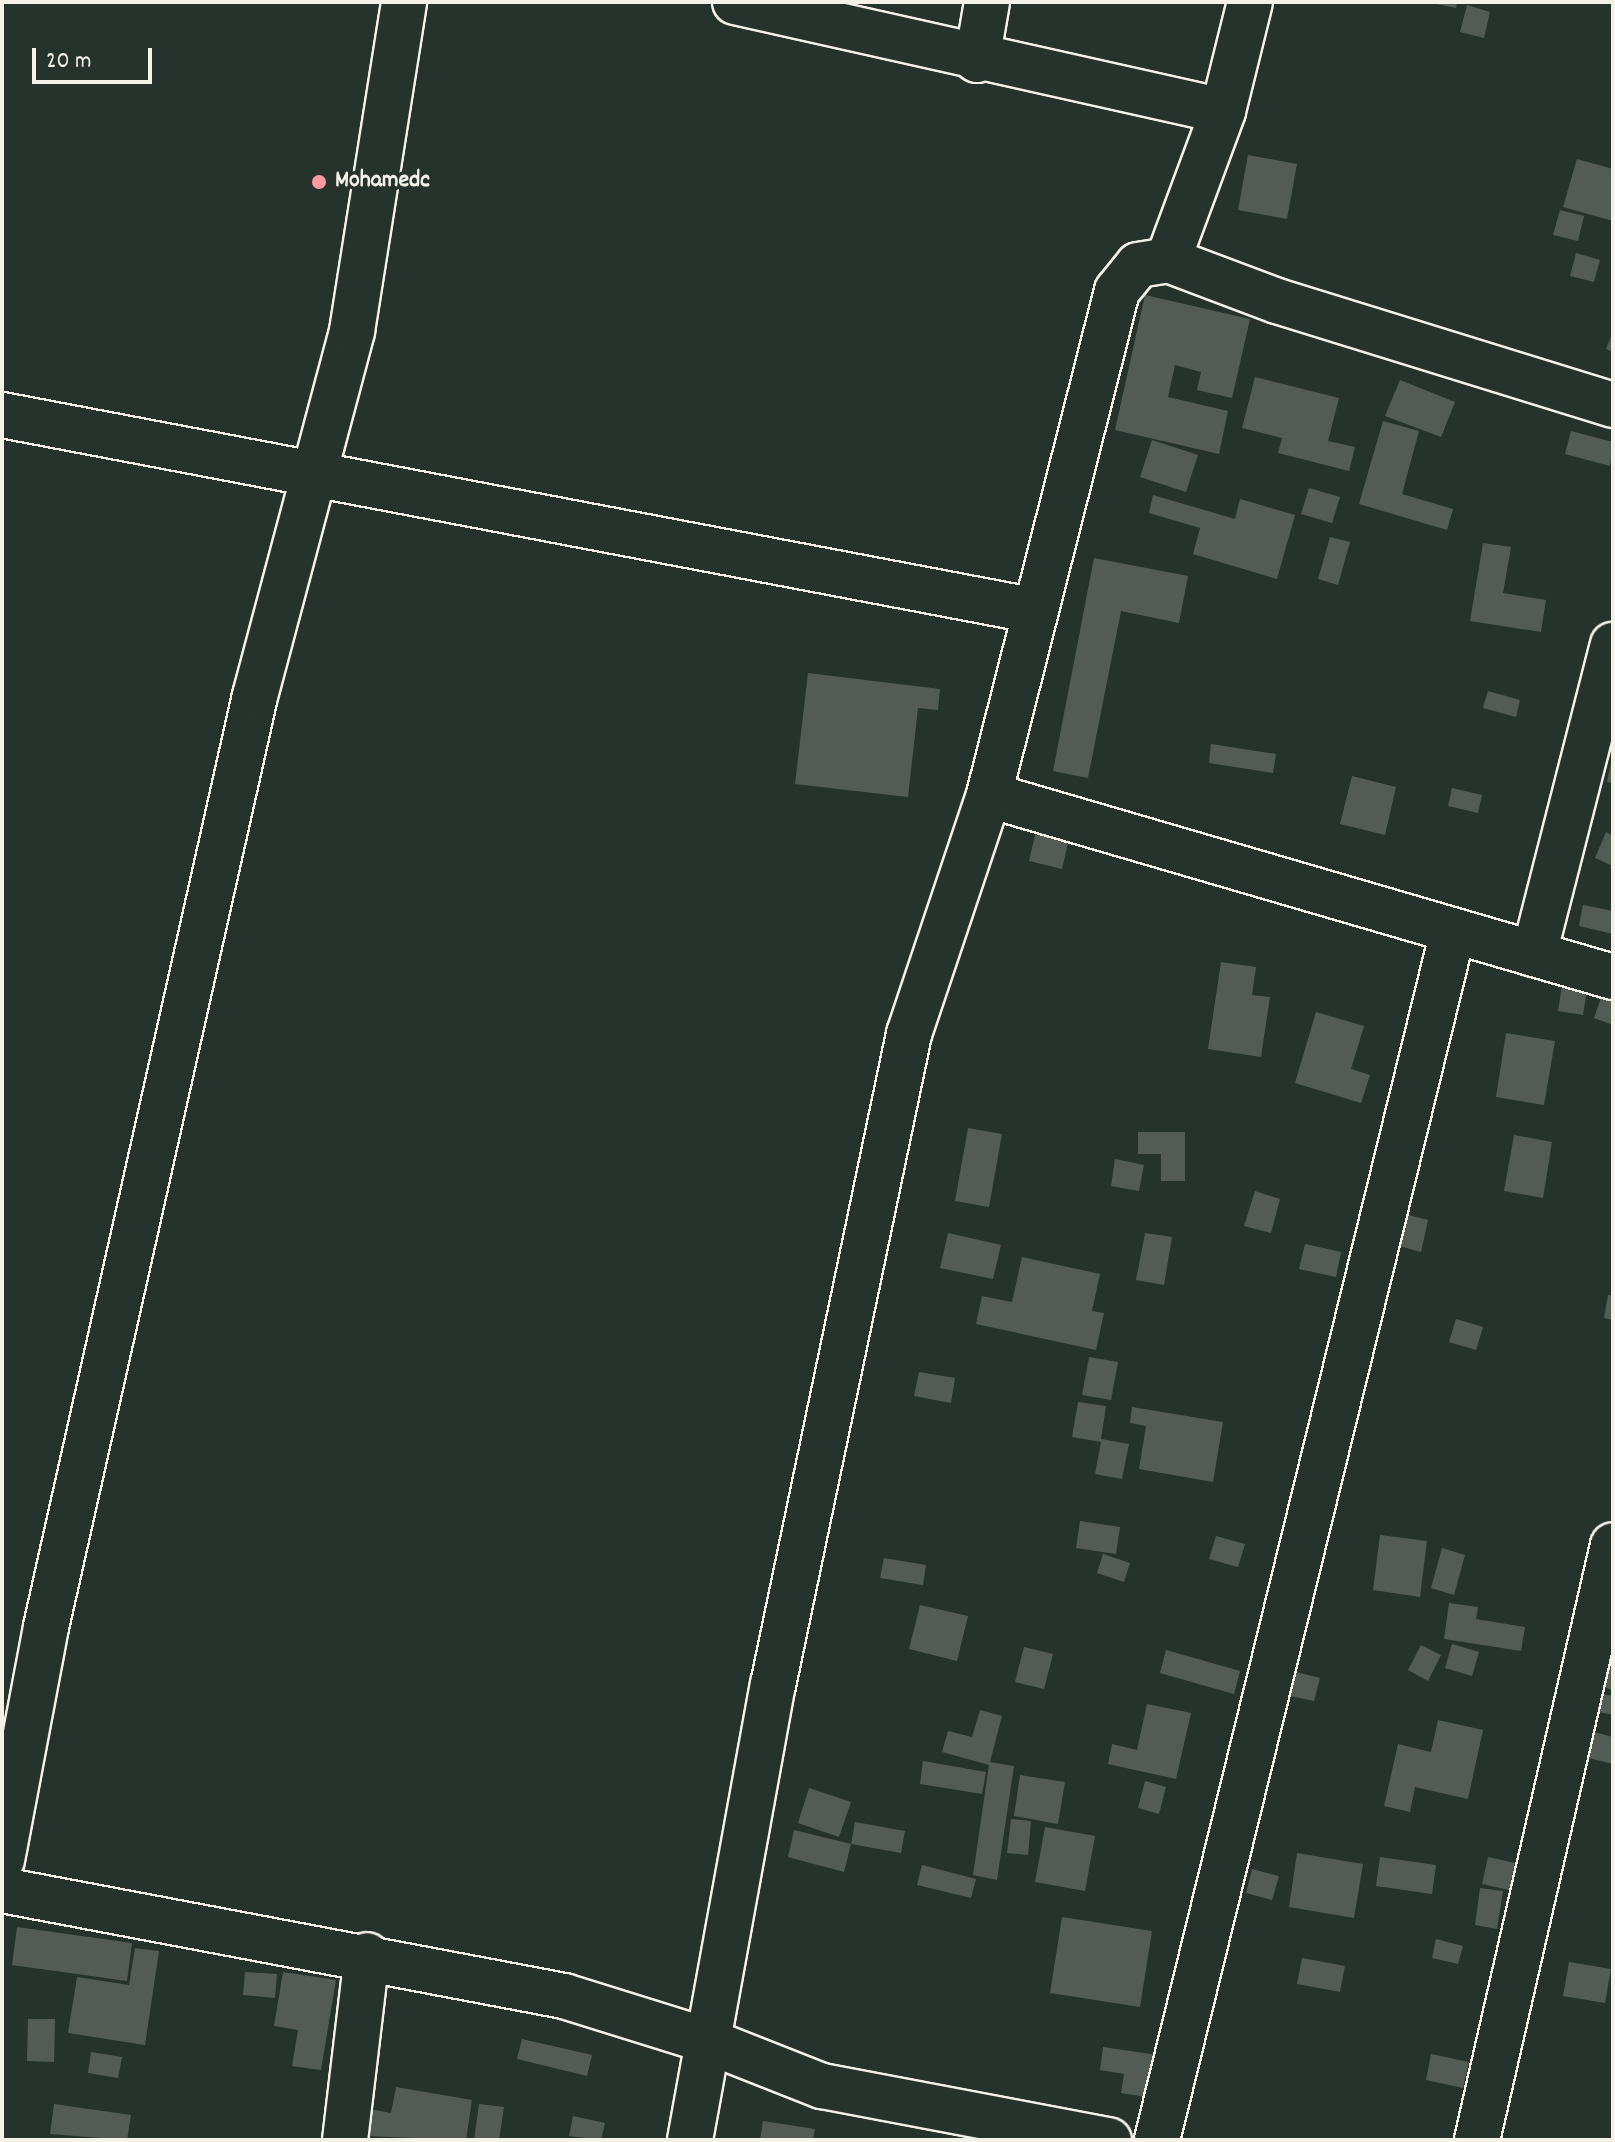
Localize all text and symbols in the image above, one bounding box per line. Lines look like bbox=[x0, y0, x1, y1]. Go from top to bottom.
scale bar bbox=[36, 32, 156, 82]
text: 20 m bbox=[46, 45, 92, 79]
place label: Mohamedc bbox=[335, 168, 430, 196]
marker: Mohamedc bbox=[310, 173, 328, 191]

